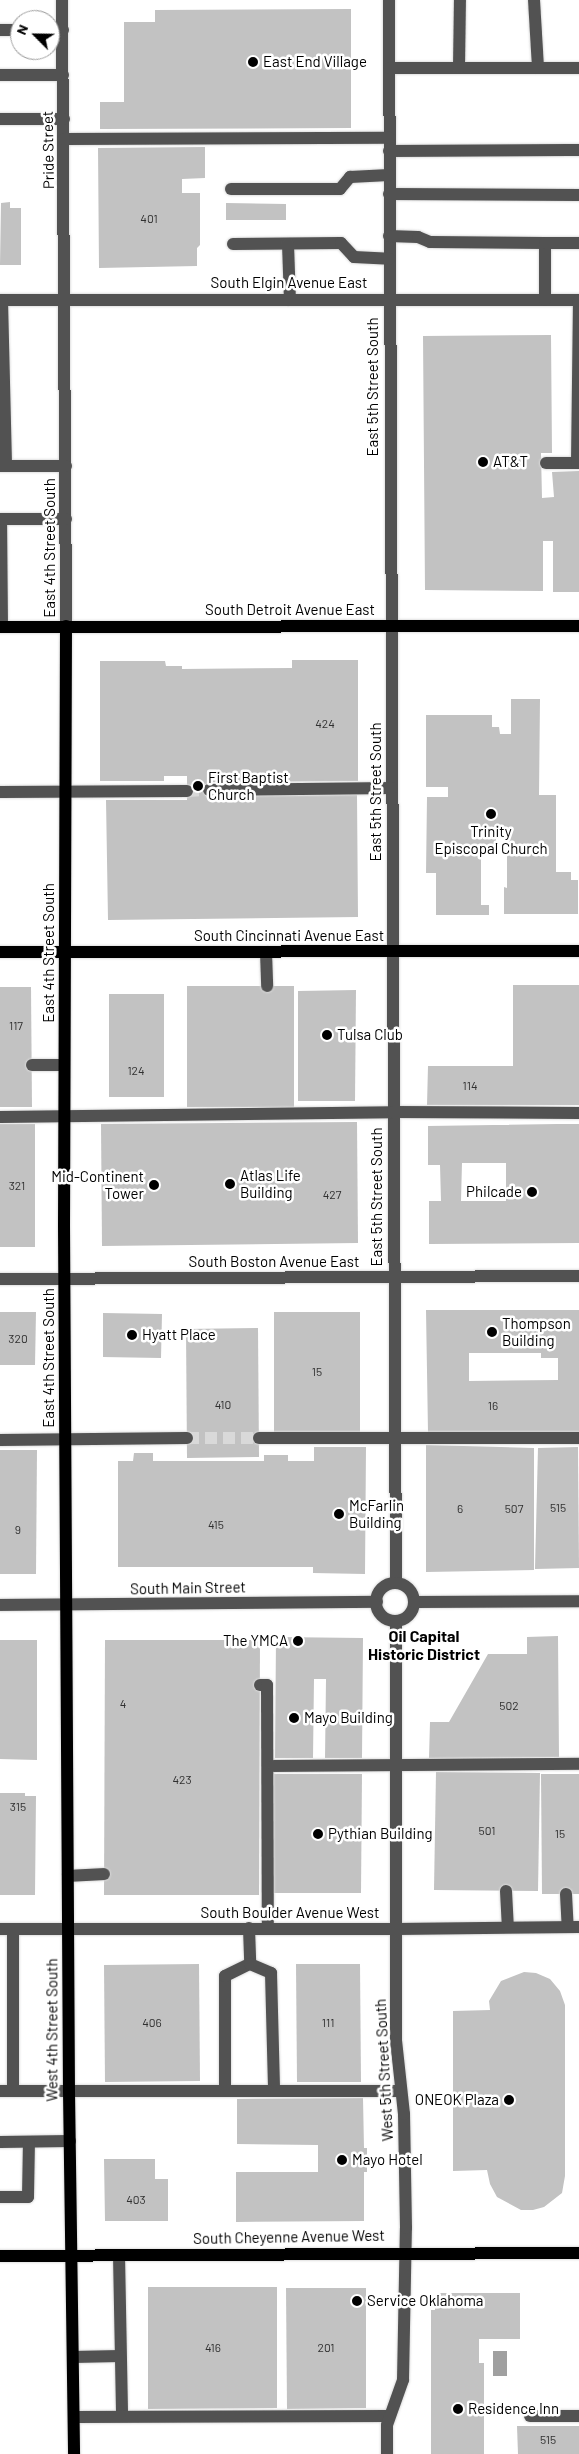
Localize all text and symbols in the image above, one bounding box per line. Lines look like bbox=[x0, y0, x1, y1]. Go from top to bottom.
north arrow bbox=[10, 10, 60, 60]
text: N bbox=[12, 22, 31, 37]
place label: East End Village bbox=[263, 53, 367, 71]
marker: East End Village bbox=[247, 56, 259, 68]
street label: Pride Street bbox=[38, 111, 58, 189]
house number: 401 bbox=[140, 212, 158, 226]
street label: South Elgin Avenue East bbox=[210, 274, 368, 292]
street label: East 5th Street South bbox=[364, 317, 382, 457]
place label: AT&T bbox=[493, 453, 528, 471]
marker: AT&T bbox=[477, 456, 489, 468]
street label: East 4th Street South bbox=[41, 478, 59, 618]
street label: South Detroit Avenue East bbox=[205, 601, 375, 619]
house number: 424 bbox=[315, 717, 335, 731]
street label: East 5th Street South bbox=[367, 722, 385, 862]
place label: First Baptist Church bbox=[208, 768, 289, 803]
marker: First Baptist Church bbox=[192, 780, 204, 792]
marker: Trinity Episcopal Church bbox=[485, 808, 497, 820]
place label: Trinity Episcopal Church bbox=[434, 822, 548, 857]
street label: East 4th Street South bbox=[40, 883, 58, 1023]
street label: South Cincinnati Avenue East bbox=[194, 927, 384, 945]
house number: 117 bbox=[9, 1019, 23, 1033]
place label: Tulsa Club bbox=[337, 1026, 403, 1044]
marker: Tulsa Club bbox=[321, 1029, 333, 1041]
house number: 124 bbox=[127, 1064, 145, 1078]
house number: 114 bbox=[462, 1079, 478, 1093]
street label: East 5th Street South bbox=[368, 1127, 386, 1267]
place label: Atlas Life Building bbox=[240, 1166, 301, 1201]
place label: Mid-Continent Tower bbox=[51, 1167, 144, 1202]
marker: Atlas Life Building bbox=[224, 1178, 236, 1190]
house number: 321 bbox=[9, 1179, 25, 1193]
marker: Mid-Continent Tower bbox=[148, 1179, 160, 1191]
place label: Philcade bbox=[466, 1183, 522, 1201]
marker: Philcade bbox=[526, 1186, 538, 1198]
house number: 427 bbox=[323, 1188, 341, 1202]
street label: South Boston Avenue East bbox=[189, 1253, 359, 1271]
street label: East 4th Street South bbox=[40, 1288, 58, 1428]
place label: Thompson Building bbox=[502, 1314, 571, 1349]
place label: Hyatt Place bbox=[142, 1326, 216, 1344]
marker: Thompson Building bbox=[486, 1326, 498, 1338]
marker: Hyatt Place bbox=[126, 1329, 138, 1341]
house number: 320 bbox=[8, 1332, 28, 1346]
house number: 15 bbox=[312, 1365, 322, 1379]
house number: 410 bbox=[215, 1398, 231, 1412]
house number: 16 bbox=[488, 1399, 498, 1413]
place label: McFarlin Building bbox=[349, 1496, 404, 1531]
house number: 515 bbox=[550, 1501, 566, 1515]
house number: 6 bbox=[457, 1502, 463, 1516]
house number: 507 bbox=[505, 1502, 523, 1516]
marker: McFarlin Building bbox=[333, 1508, 345, 1520]
house number: 415 bbox=[208, 1518, 224, 1532]
house number: 9 bbox=[15, 1523, 21, 1537]
street label: South Main Street bbox=[130, 1578, 246, 1598]
district label: Oil Capital Historic District bbox=[368, 1626, 480, 1664]
place label: The YMCA bbox=[223, 1632, 288, 1650]
marker: The YMCA bbox=[292, 1635, 304, 1647]
house number: 4 bbox=[120, 1697, 126, 1711]
house number: 502 bbox=[499, 1699, 519, 1713]
place label: Mayo Building bbox=[304, 1709, 393, 1727]
marker: Mayo Building bbox=[288, 1712, 300, 1724]
house number: 423 bbox=[172, 1773, 192, 1787]
house number: 315 bbox=[10, 1800, 26, 1814]
house number: 501 bbox=[479, 1824, 495, 1838]
place label: Pythian Building bbox=[328, 1825, 433, 1843]
house number: 15 bbox=[555, 1827, 565, 1841]
marker: Pythian Building bbox=[312, 1828, 324, 1840]
street label: South Boulder Avenue West bbox=[201, 1904, 379, 1922]
street label: West 4th Street South bbox=[43, 1958, 61, 2102]
street label: West 5th Street South bbox=[371, 1998, 397, 2142]
house number: 406 bbox=[142, 2016, 162, 2030]
house number: 111 bbox=[322, 2016, 334, 2030]
place label: ONEOK Plaza bbox=[415, 2091, 499, 2109]
marker: ONEOK Plaza bbox=[503, 2094, 515, 2106]
place label: Mayo Hotel bbox=[352, 2151, 423, 2169]
marker: Mayo Hotel bbox=[336, 2154, 348, 2166]
house number: 403 bbox=[126, 2193, 146, 2207]
street label: South Cheyenne Avenue West bbox=[193, 2226, 385, 2248]
place label: Service Oklahoma bbox=[367, 2292, 484, 2310]
marker: Service Oklahoma bbox=[351, 2295, 363, 2307]
house number: 416 bbox=[205, 2341, 221, 2355]
house number: 201 bbox=[317, 2341, 335, 2355]
place label: Residence Inn bbox=[468, 2400, 559, 2418]
marker: Residence Inn bbox=[452, 2403, 464, 2415]
house number: 515 bbox=[540, 2433, 556, 2447]

